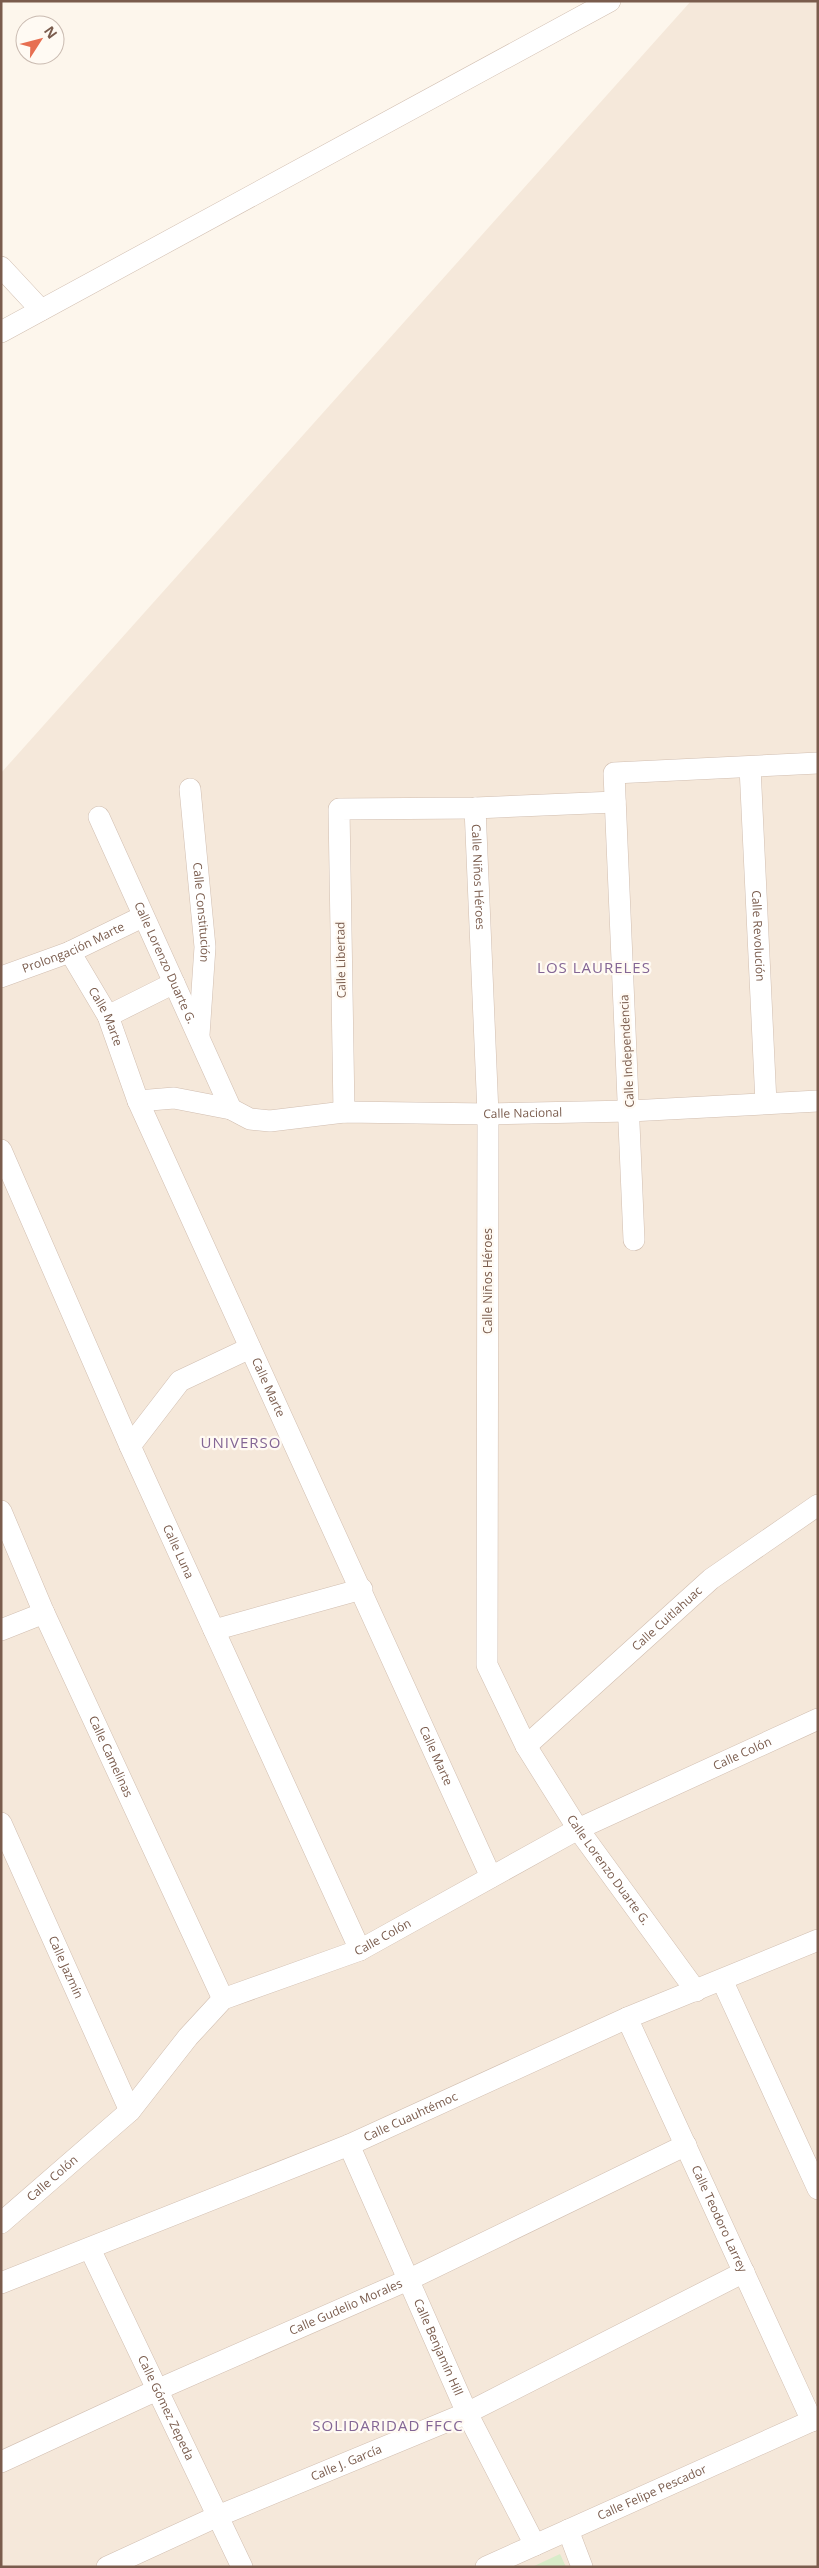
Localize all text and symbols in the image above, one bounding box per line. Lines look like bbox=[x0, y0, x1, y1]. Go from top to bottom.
north arrow bbox=[15, 15, 65, 65]
text: N bbox=[40, 22, 62, 42]
street label: Calle Niños Héroes bbox=[468, 824, 489, 930]
street label: Calle Constitución bbox=[189, 862, 214, 963]
street label: Calle Revolución bbox=[748, 890, 769, 982]
street label: Calle Lorenzo Duarte G. bbox=[130, 899, 200, 1026]
street label: Prolongación Marte bbox=[20, 918, 127, 977]
street label: Calle Libertad bbox=[331, 922, 350, 999]
district label: LOS LAURELES bbox=[537, 957, 651, 977]
street label: Calle Marte bbox=[85, 984, 127, 1048]
street label: Calle Independencia bbox=[615, 994, 638, 1108]
street label: Calle Nacional bbox=[483, 1103, 562, 1122]
street label: Calle Niños Héroes bbox=[479, 1228, 496, 1334]
street label: Calle Marte bbox=[248, 1355, 290, 1420]
district label: UNIVERSO bbox=[201, 1432, 281, 1452]
street label: Calle Luna bbox=[159, 1522, 198, 1581]
street label: Calle Cuitlahuac bbox=[628, 1582, 706, 1655]
street label: Calle Camelinas bbox=[85, 1713, 137, 1800]
street label: Calle Marte bbox=[415, 1723, 457, 1788]
street label: Calle Colón bbox=[710, 1733, 774, 1774]
street label: Calle Lorenzo Duarte G. bbox=[563, 1811, 654, 1928]
street label: Calle Colón bbox=[352, 1914, 414, 1959]
street label: Calle Jazmín bbox=[45, 1933, 88, 2001]
street label: Calle Cuauhtémoc bbox=[361, 2087, 460, 2145]
street label: Calle Colón bbox=[23, 2151, 81, 2205]
street label: Calle Teodoro Larrey bbox=[688, 2162, 752, 2276]
street label: Calle Gudelio Morales bbox=[286, 2274, 405, 2339]
street label: Calle Benjamín Hill bbox=[410, 2296, 467, 2398]
street label: Calle Gómez Zepeda bbox=[134, 2352, 199, 2463]
district label: SOLIDARIDAD FFCC bbox=[312, 2415, 464, 2435]
street label: Calle J. García bbox=[308, 2440, 384, 2485]
street label: Calle Felipe Pescador bbox=[595, 2460, 709, 2524]

